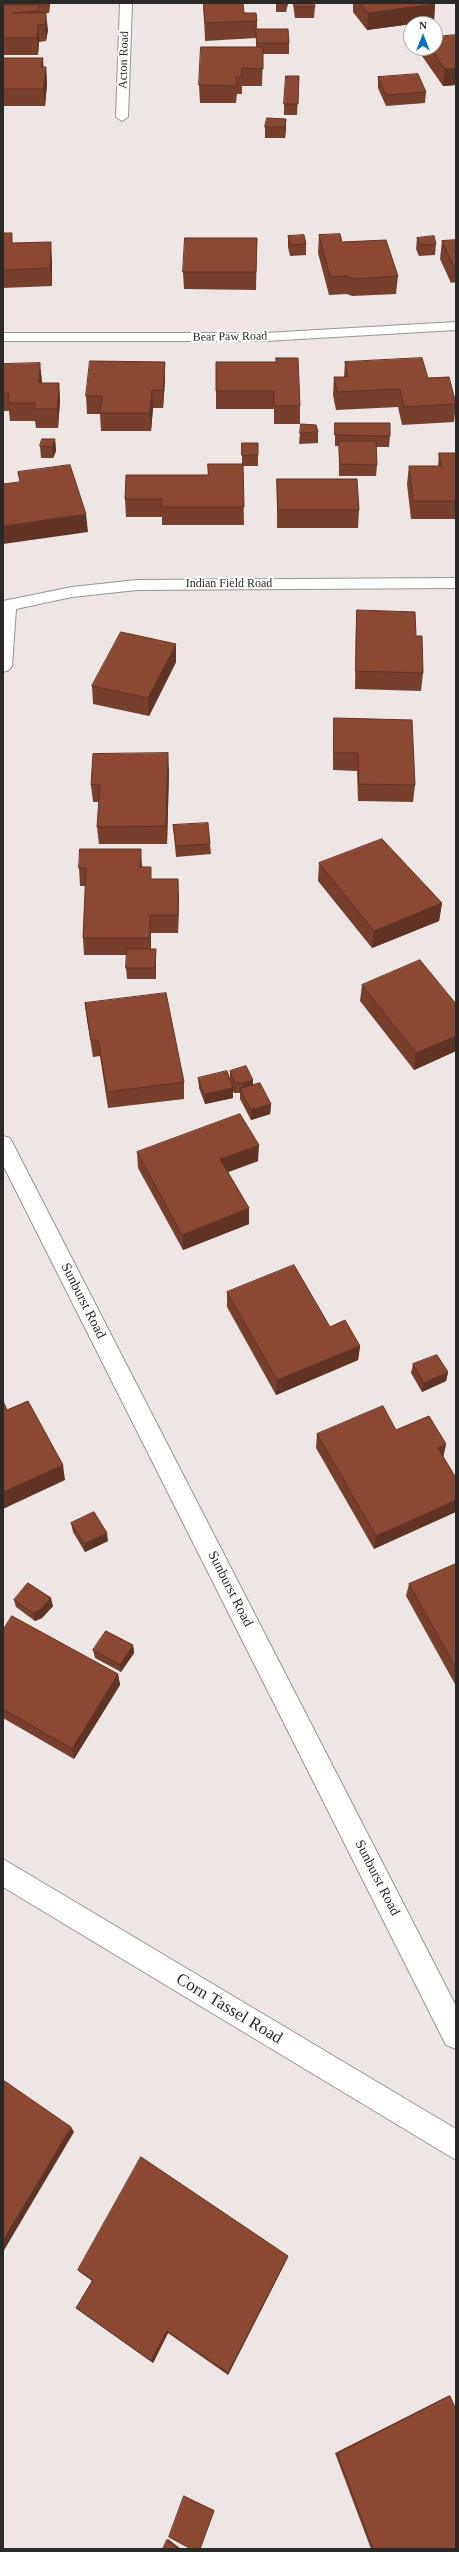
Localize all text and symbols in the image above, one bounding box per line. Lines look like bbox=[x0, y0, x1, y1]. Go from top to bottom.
north arrow bbox=[403, 16, 443, 56]
text: N bbox=[419, 19, 427, 31]
street label: Acton Road bbox=[116, 31, 132, 89]
street label: Bear Paw Road bbox=[193, 329, 267, 345]
street label: Indian Field Road bbox=[186, 577, 272, 591]
street label: Sunburst Road bbox=[57, 1260, 109, 1342]
street label: Sunburst Road bbox=[204, 1548, 256, 1630]
street label: Sunburst Road bbox=[351, 1837, 403, 1919]
street label: Corn Tassel Road bbox=[172, 1969, 286, 2049]

